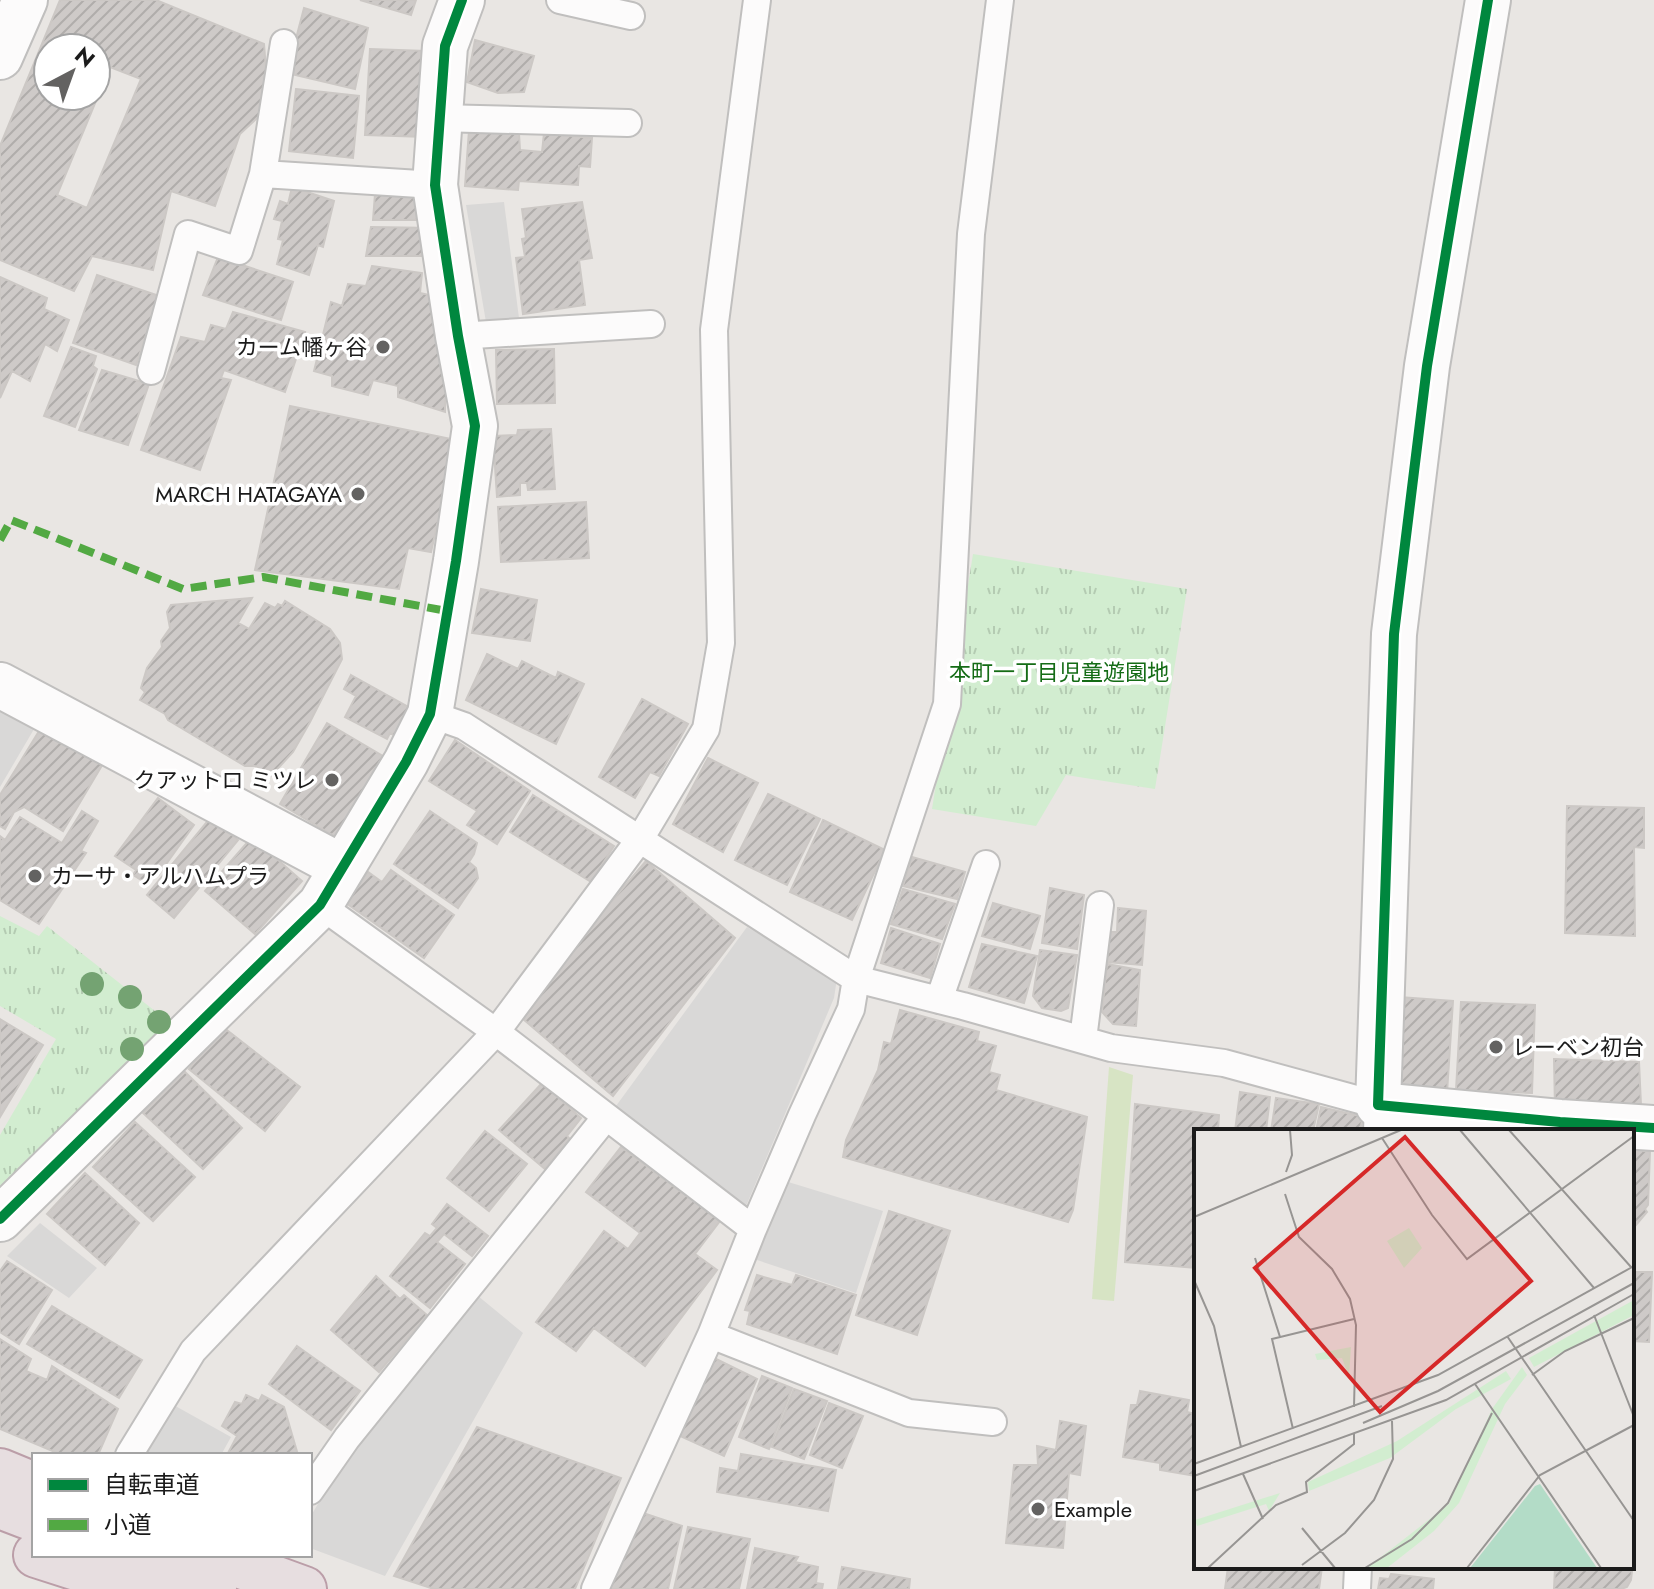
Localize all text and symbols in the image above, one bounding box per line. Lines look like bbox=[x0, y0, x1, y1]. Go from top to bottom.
north arrow bbox=[32, 32, 112, 112]
text: N bbox=[68, 39, 102, 75]
place label: カーム幡ヶ谷 bbox=[236, 331, 367, 363]
marker: カーム幡ヶ谷 bbox=[374, 338, 392, 356]
place label: MARCH HATAGAYA bbox=[155, 478, 342, 510]
marker: MARCH HATAGAYA bbox=[349, 485, 367, 503]
park label: 本町一丁目児童遊園地 bbox=[949, 656, 1169, 688]
place label: クアットロ ミツレ bbox=[133, 764, 316, 796]
marker: クアットロ ミツレ bbox=[323, 771, 341, 789]
place label: カーサ・アルハムプラ bbox=[51, 860, 269, 892]
marker: カーサ・アルハムプラ bbox=[26, 867, 44, 885]
place label: レーベン初台 bbox=[1512, 1031, 1644, 1063]
marker: レーベン初台 bbox=[1487, 1038, 1505, 1056]
inset map bbox=[1194, 1129, 1634, 1569]
legend bbox=[32, 1453, 312, 1557]
text: 自転車道 bbox=[104, 1467, 200, 1502]
place label: Example bbox=[1054, 1493, 1132, 1525]
marker: Example bbox=[1029, 1500, 1047, 1518]
text: 小道 bbox=[104, 1507, 152, 1542]

